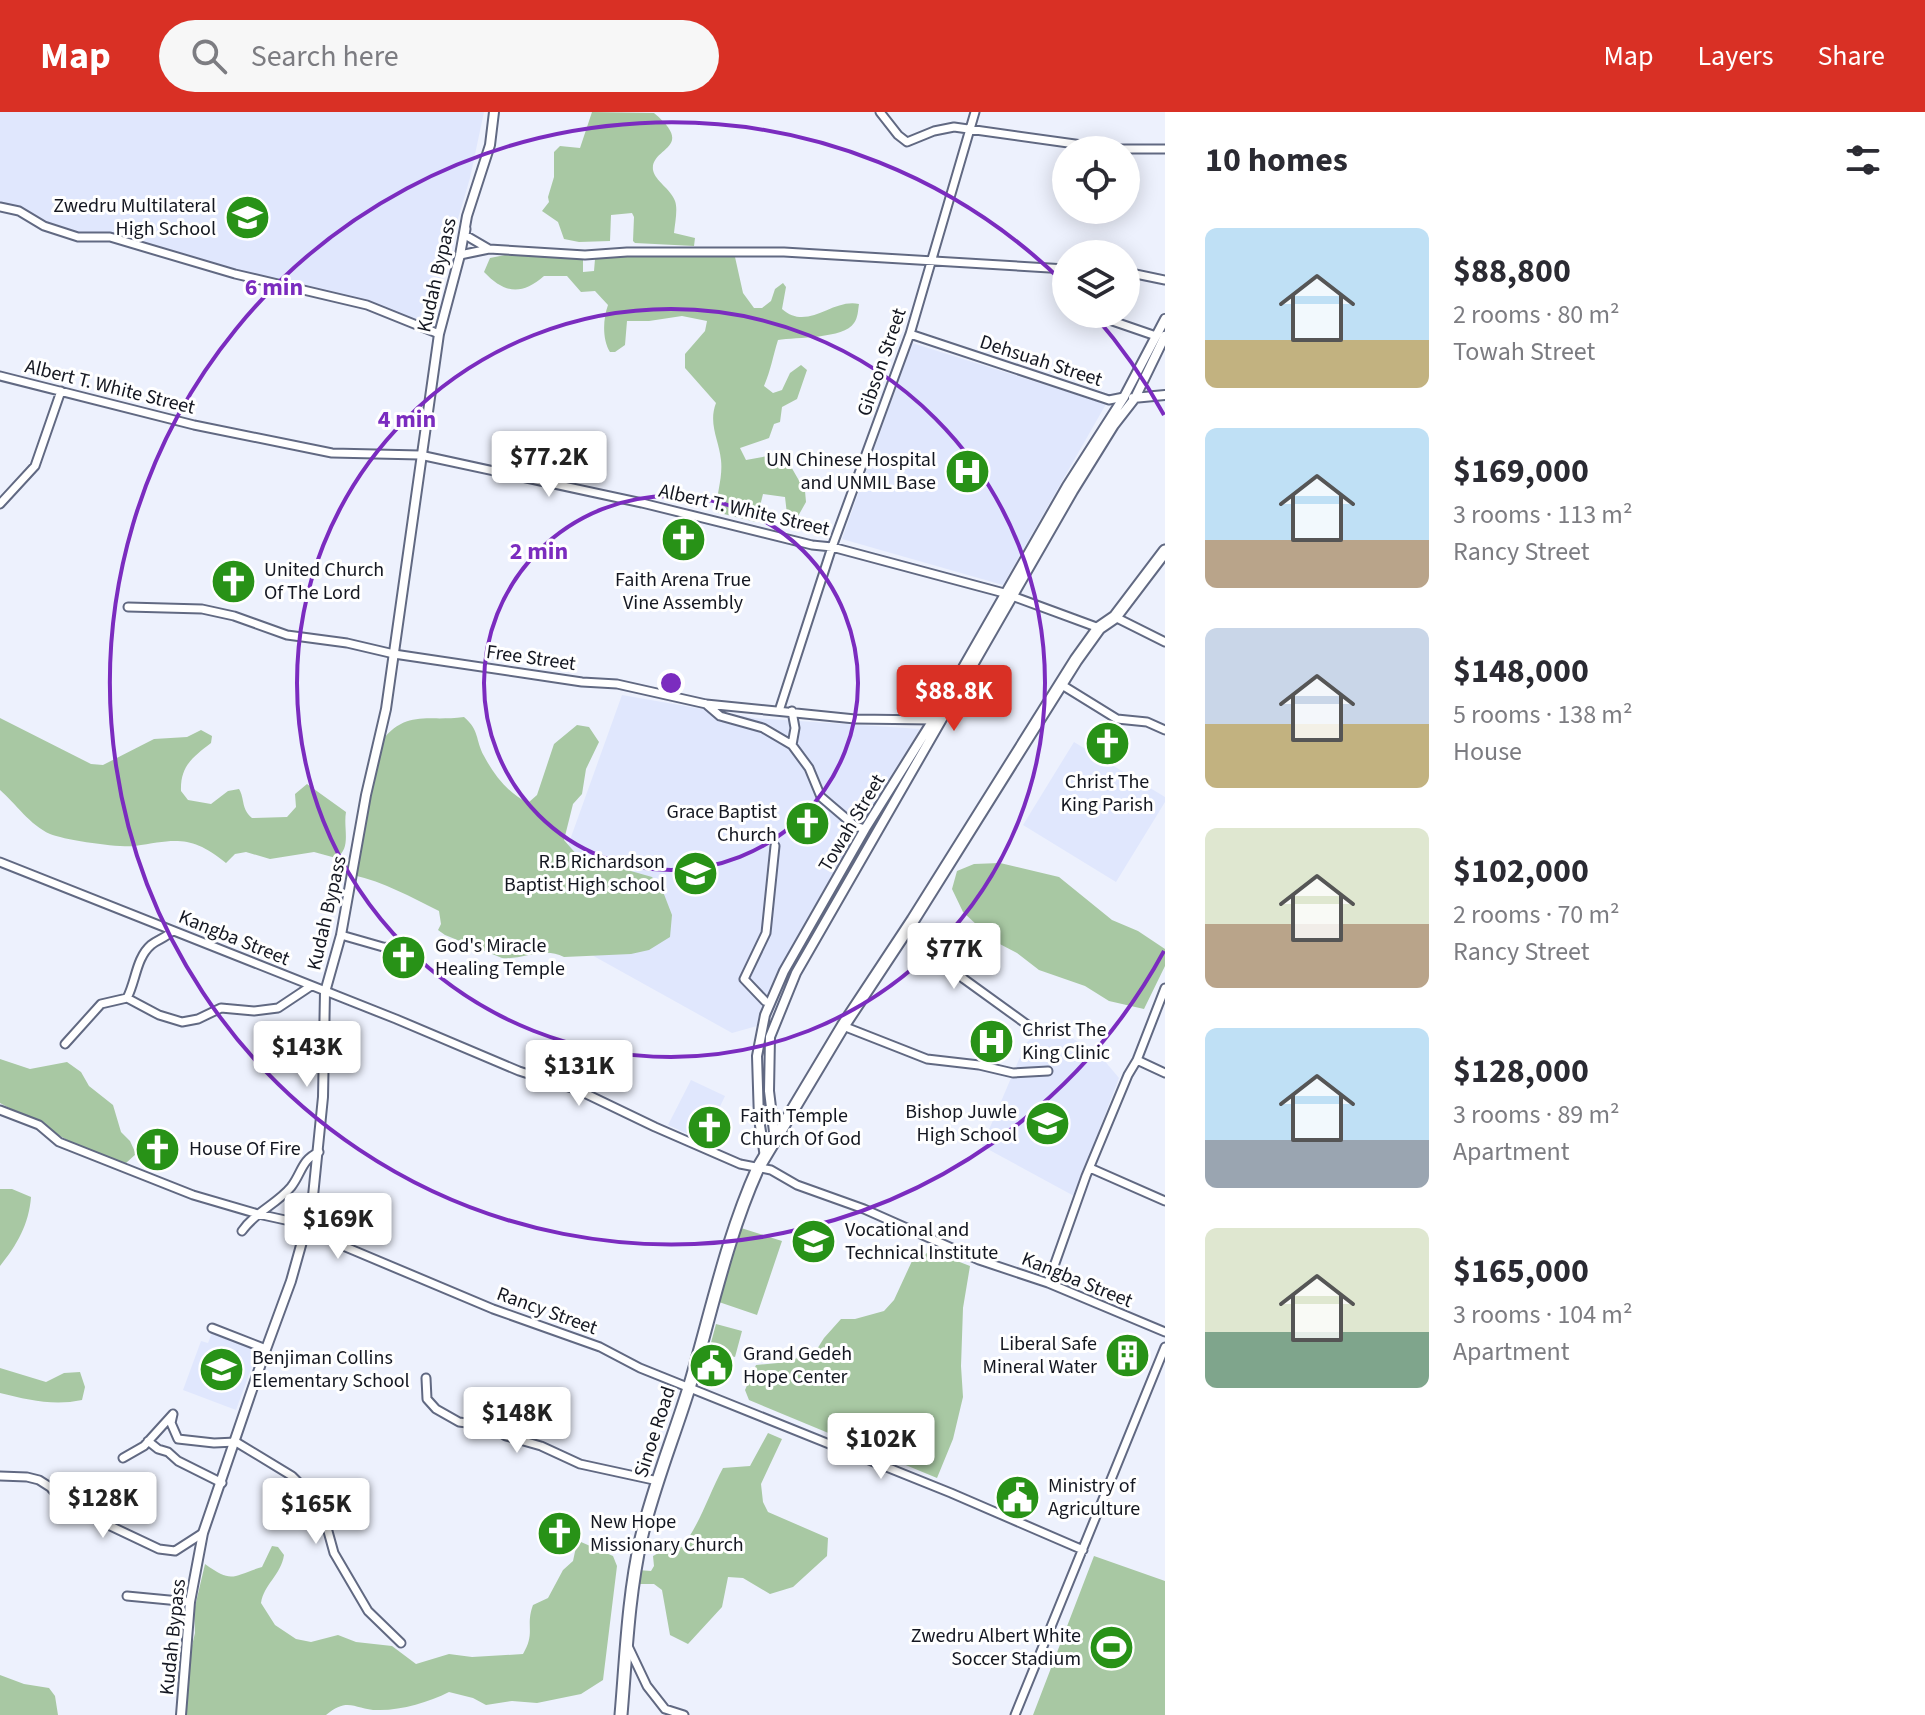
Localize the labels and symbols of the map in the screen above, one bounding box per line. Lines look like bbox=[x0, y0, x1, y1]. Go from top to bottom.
place label: Zwedru Multilateral High School bbox=[53, 192, 216, 243]
school or university icon: Zwedru Multilateral High School bbox=[223, 194, 271, 242]
street label: Kudah Bypass bbox=[410, 215, 464, 335]
text: 6 min bbox=[245, 270, 303, 305]
street label: Gibson Street bbox=[850, 304, 914, 420]
street label: Dehsuah Street bbox=[976, 328, 1106, 394]
street label: Albert T. White Street bbox=[22, 352, 198, 422]
text: 4 min bbox=[378, 402, 436, 437]
pin: $77.2K bbox=[484, 431, 614, 499]
place label: UN Chinese Hospital and UNMIL Base bbox=[766, 446, 936, 497]
hospital icon: UN Chinese Hospital and UNMIL Base bbox=[943, 447, 991, 495]
street label: Albert T. White Street bbox=[656, 477, 832, 543]
church icon: Faith Arena True Vine Assembly bbox=[659, 516, 707, 564]
text: 2 min bbox=[510, 534, 568, 569]
place label: United Church Of The Lord bbox=[264, 556, 384, 607]
church icon: United Church Of The Lord bbox=[209, 558, 257, 606]
place label: Faith Arena True Vine Assembly bbox=[615, 566, 751, 617]
street label: Free Street bbox=[484, 638, 578, 678]
pin: $88.8K bbox=[889, 665, 1019, 733]
centre of rings bbox=[657, 669, 685, 697]
church icon: Christ The King Parish bbox=[1083, 719, 1131, 767]
place label: Christ The King Parish bbox=[1060, 768, 1154, 819]
street label: Towah Street bbox=[812, 769, 892, 877]
place label: Grace Baptist Church bbox=[666, 798, 777, 849]
church icon: Grace Baptist Church bbox=[784, 799, 832, 847]
place label: R.B Richardson Baptist High school bbox=[504, 848, 665, 899]
school or university icon: R.B Richardson Baptist High school bbox=[672, 850, 720, 898]
street label: Kudah Bypass bbox=[300, 853, 354, 973]
street label: Kangba Street bbox=[174, 903, 294, 973]
pin: $77K bbox=[907, 923, 1001, 991]
place label: God's Miracle Healing Temple bbox=[435, 932, 565, 983]
church icon: God's Miracle Healing Temple bbox=[380, 934, 428, 982]
place label: Christ The King Clinic bbox=[1022, 1016, 1110, 1067]
hospital icon: Christ The King Clinic bbox=[967, 1017, 1015, 1065]
pin: $143K bbox=[251, 1021, 363, 1089]
pin: $131K bbox=[523, 1040, 635, 1108]
place label: Bishop Juwle High School bbox=[905, 1098, 1017, 1149]
school or university icon: Bishop Juwle High School bbox=[1024, 1099, 1072, 1147]
place label: Faith Temple Church Of God bbox=[740, 1102, 861, 1153]
church icon: Faith Temple Church Of God bbox=[685, 1104, 733, 1152]
church icon: House Of Fire bbox=[134, 1125, 182, 1173]
place label: House Of Fire bbox=[189, 1135, 301, 1163]
pin: $169K bbox=[282, 1193, 394, 1261]
place label: Vocational and Technical Institute bbox=[845, 1216, 998, 1267]
school or university icon: Vocational and Technical Institute bbox=[790, 1217, 838, 1265]
street label: Kangba Street bbox=[1017, 1245, 1137, 1315]
street label: Rancy Street bbox=[493, 1280, 601, 1342]
place label: Liberal Safe Mineral Water bbox=[982, 1330, 1097, 1381]
building icon: Liberal Safe Mineral Water bbox=[1104, 1332, 1152, 1380]
place label: Grand Gedeh Hope Center bbox=[743, 1340, 852, 1391]
public building icon: Grand Gedeh Hope Center bbox=[688, 1341, 736, 1389]
place label: Benjiman Collins Elementary School bbox=[252, 1344, 410, 1395]
school or university icon: Benjiman Collins Elementary School bbox=[197, 1345, 245, 1393]
street label: Sinoe Road bbox=[627, 1383, 683, 1481]
pin: $148K bbox=[461, 1387, 573, 1455]
pin: $102K bbox=[825, 1413, 937, 1481]
pin: $128K bbox=[47, 1472, 159, 1540]
place label: Ministry of Agriculture bbox=[1048, 1472, 1140, 1523]
public building icon: Ministry of Agriculture bbox=[993, 1474, 1041, 1522]
pin: $165K bbox=[260, 1478, 372, 1546]
place label: New Hope Missionary Church bbox=[590, 1508, 744, 1559]
church icon: New Hope Missionary Church bbox=[535, 1510, 583, 1558]
street label: Kudah Bypass bbox=[153, 1577, 193, 1697]
place label: Zwedru Albert White Soccer Stadium bbox=[911, 1622, 1081, 1673]
sports icon: Zwedru Albert White Soccer Stadium bbox=[1088, 1624, 1136, 1672]

